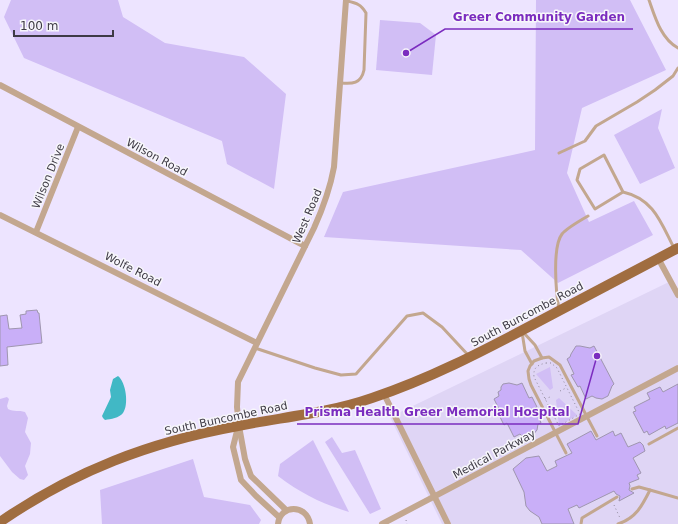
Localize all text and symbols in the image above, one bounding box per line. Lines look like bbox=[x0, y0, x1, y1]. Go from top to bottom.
callout: Greer Community Garden bbox=[445, 5, 633, 29]
text: Greer Community Garden bbox=[453, 10, 625, 24]
scale bar bbox=[14, 12, 113, 38]
text: 100 m bbox=[20, 19, 58, 33]
street label: Wilson Road bbox=[124, 136, 190, 179]
street label: Wilson Drive bbox=[30, 142, 67, 211]
street label: West Road bbox=[290, 187, 325, 246]
street label: Wolfe Road bbox=[102, 250, 163, 289]
street label: South Buncombe Road bbox=[469, 279, 586, 350]
street label: South Buncombe Road bbox=[163, 399, 289, 438]
callout: Prisma Health Greer Memorial Hospital bbox=[297, 400, 578, 424]
text: Prisma Health Greer Memorial Hospital bbox=[304, 405, 570, 419]
street label: Medical Parkway bbox=[451, 427, 538, 482]

